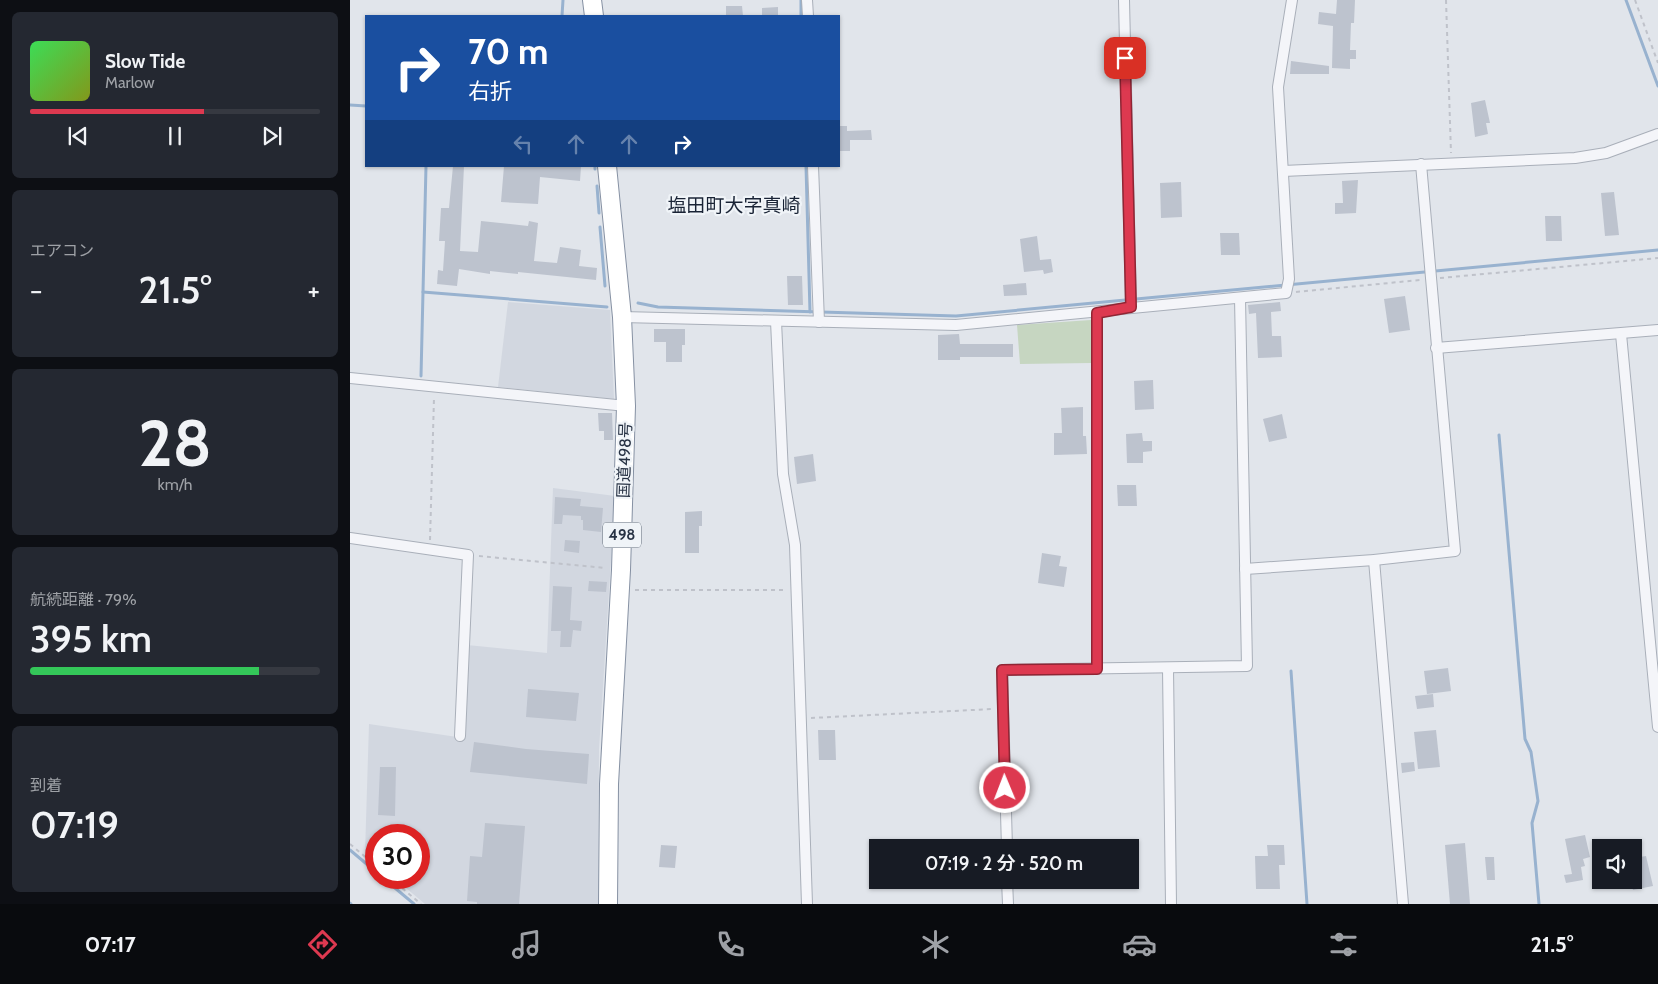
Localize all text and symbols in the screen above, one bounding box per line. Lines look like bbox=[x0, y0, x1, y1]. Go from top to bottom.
text: 70 m bbox=[468, 30, 549, 73]
icon: right bbox=[385, 35, 450, 100]
pin bbox=[1104, 37, 1146, 79]
icon: arrive bbox=[1111, 44, 1139, 72]
text: Slow Tide bbox=[105, 50, 185, 73]
text: Marlow bbox=[105, 73, 155, 92]
text: 右折 bbox=[468, 78, 512, 105]
icon: previous bbox=[64, 122, 92, 150]
icon: pause bbox=[161, 122, 189, 150]
icon: next bbox=[258, 122, 286, 150]
icon: left bbox=[509, 130, 537, 158]
icon: ahead bbox=[562, 130, 590, 158]
icon: ahead bbox=[615, 130, 643, 158]
icon: right bbox=[668, 130, 696, 158]
district label: 塩田町大字真崎 bbox=[667, 194, 801, 217]
text: エアコン bbox=[30, 241, 94, 260]
text: 21.5° bbox=[138, 266, 212, 313]
text: − bbox=[30, 273, 42, 307]
text: + bbox=[308, 273, 320, 307]
text: 28 bbox=[138, 403, 212, 482]
street label: 国道498号 bbox=[614, 422, 635, 498]
text: km/h bbox=[157, 475, 193, 494]
road number: 498 bbox=[603, 522, 641, 548]
text: 航続距離 · 79% bbox=[30, 590, 137, 609]
text: 395 km bbox=[30, 615, 152, 662]
position arrow bbox=[978, 761, 1030, 813]
text: 到着 bbox=[30, 776, 62, 795]
text: 07:19 bbox=[30, 801, 119, 848]
speed limit sign: 30 bbox=[365, 824, 430, 889]
map controls bbox=[1592, 839, 1642, 889]
button: sound bbox=[1592, 839, 1642, 889]
text: 07:19 · 2 分 · 520 m bbox=[925, 852, 1083, 875]
icon: directions bbox=[305, 927, 340, 962]
icon: music bbox=[509, 927, 544, 962]
icon: phone bbox=[713, 927, 748, 962]
icon: climate bbox=[918, 927, 953, 962]
icon: car bbox=[1122, 927, 1157, 962]
icon: filters bbox=[1326, 927, 1361, 962]
text: 07:17 bbox=[85, 931, 136, 958]
text: 21.5° bbox=[1530, 931, 1573, 958]

